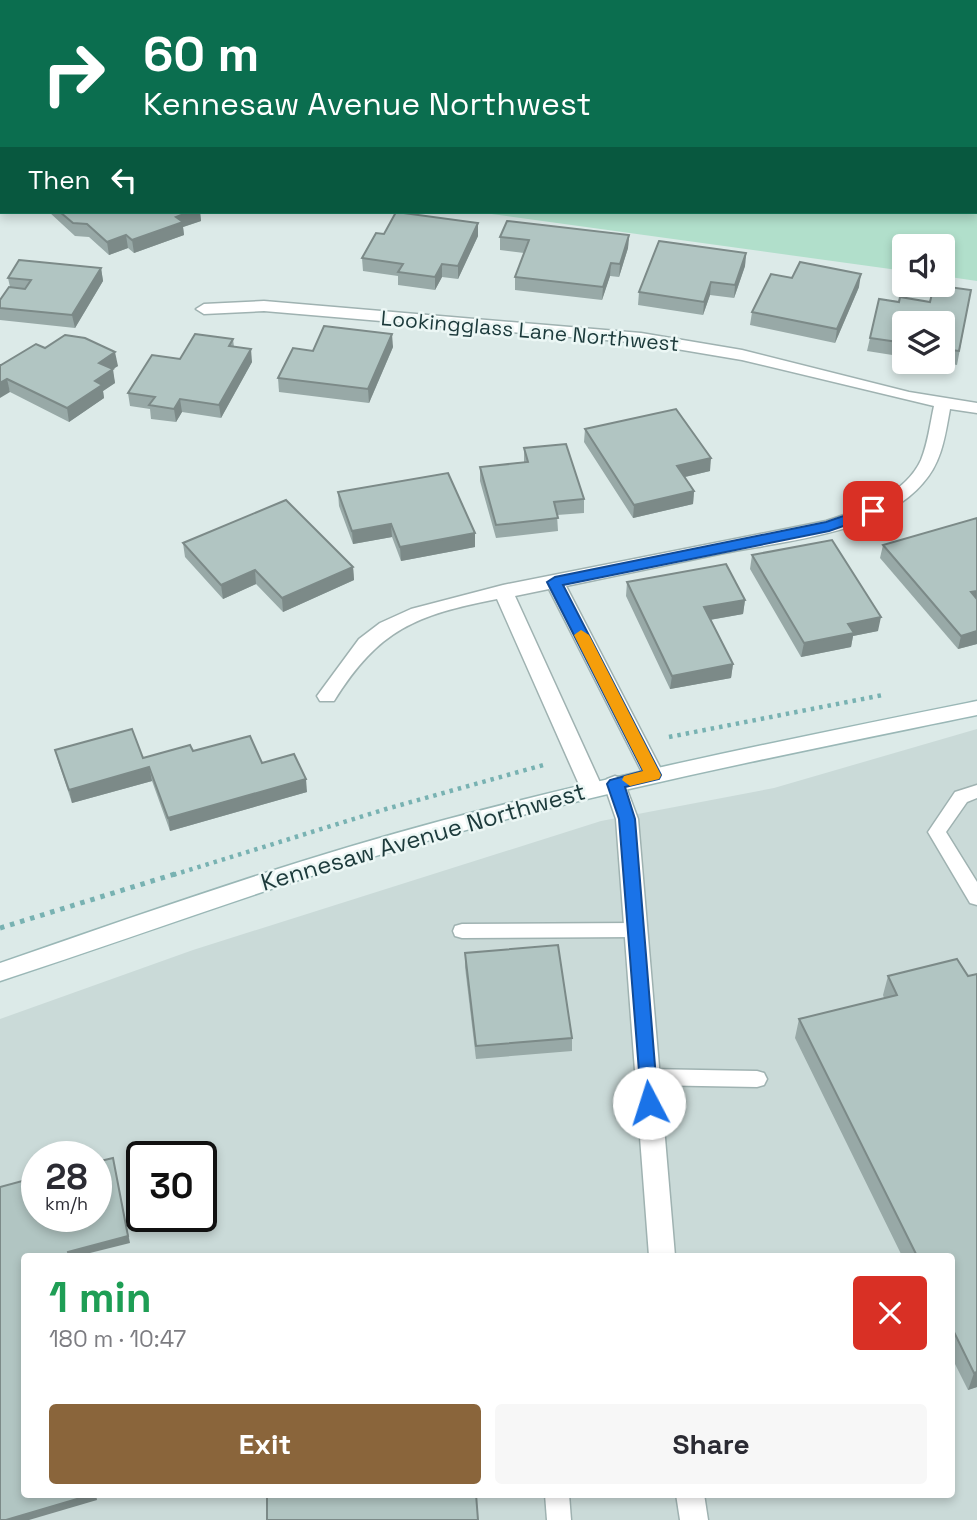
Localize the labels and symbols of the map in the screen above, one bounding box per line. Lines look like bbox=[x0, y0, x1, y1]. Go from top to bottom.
street label: Lookingglass Lane Northwest bbox=[380, 304, 680, 357]
pin bbox=[843, 481, 903, 541]
street label: Kennesaw Avenue Northwest bbox=[257, 775, 589, 898]
position arrow bbox=[612, 1066, 686, 1140]
speed limit sign: 30 bbox=[126, 1141, 217, 1232]

